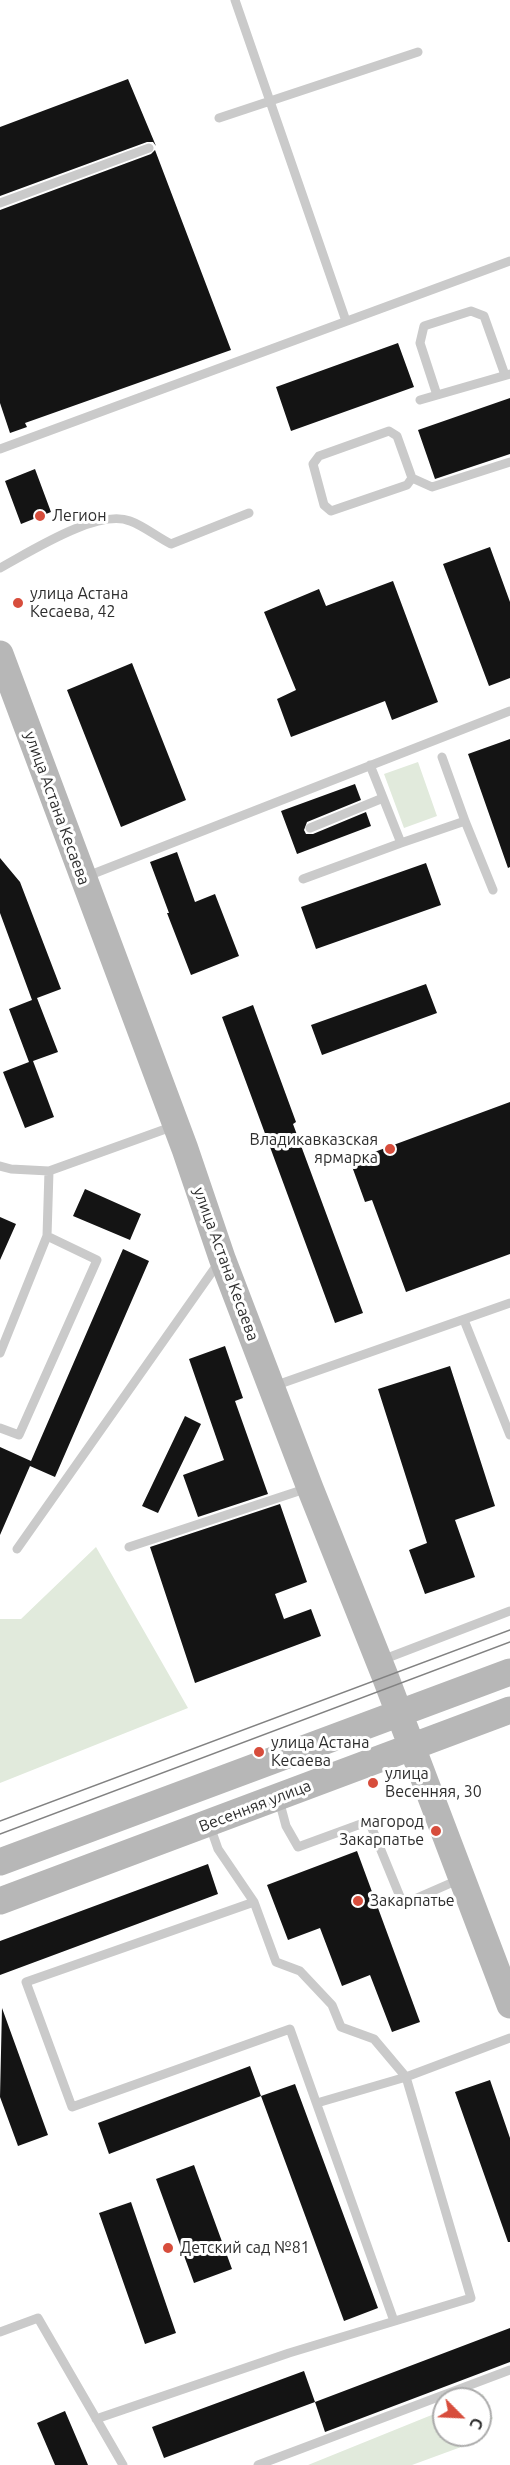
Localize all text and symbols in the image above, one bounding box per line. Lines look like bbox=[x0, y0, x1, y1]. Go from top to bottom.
place label: Легион bbox=[52, 506, 107, 526]
marker: Легион bbox=[33, 509, 47, 523]
place label: улица Астана Кесаева, 42 bbox=[30, 584, 128, 622]
marker: улица Астана Кесаева, 42 bbox=[11, 596, 25, 610]
street label: улица Астана Кесаева bbox=[20, 729, 94, 887]
place label: Владикавказская ярмарка bbox=[250, 1130, 378, 1168]
marker: Владикавказская ярмарка bbox=[383, 1142, 397, 1156]
street label: улица Астана Кесаева bbox=[189, 1185, 263, 1343]
place label: улица Астана Кесаева bbox=[271, 1733, 369, 1771]
marker: улица Астана Кесаева bbox=[252, 1745, 266, 1759]
place label: улица Весенняя, 30 bbox=[385, 1764, 482, 1802]
street label: Весенняя улица bbox=[196, 1776, 314, 1836]
marker: улица Весенняя, 30 bbox=[366, 1776, 380, 1790]
place label: магород Закарпатье bbox=[339, 1812, 424, 1850]
marker: магород Закарпатье bbox=[429, 1824, 443, 1838]
place label: Закарпатье bbox=[370, 1891, 455, 1911]
marker: Закарпатье bbox=[351, 1894, 365, 1908]
place label: Детский сад №81 bbox=[180, 2238, 310, 2258]
marker: Детский сад №81 bbox=[161, 2241, 175, 2255]
north arrow bbox=[432, 2387, 492, 2447]
text: С bbox=[466, 2415, 487, 2432]

